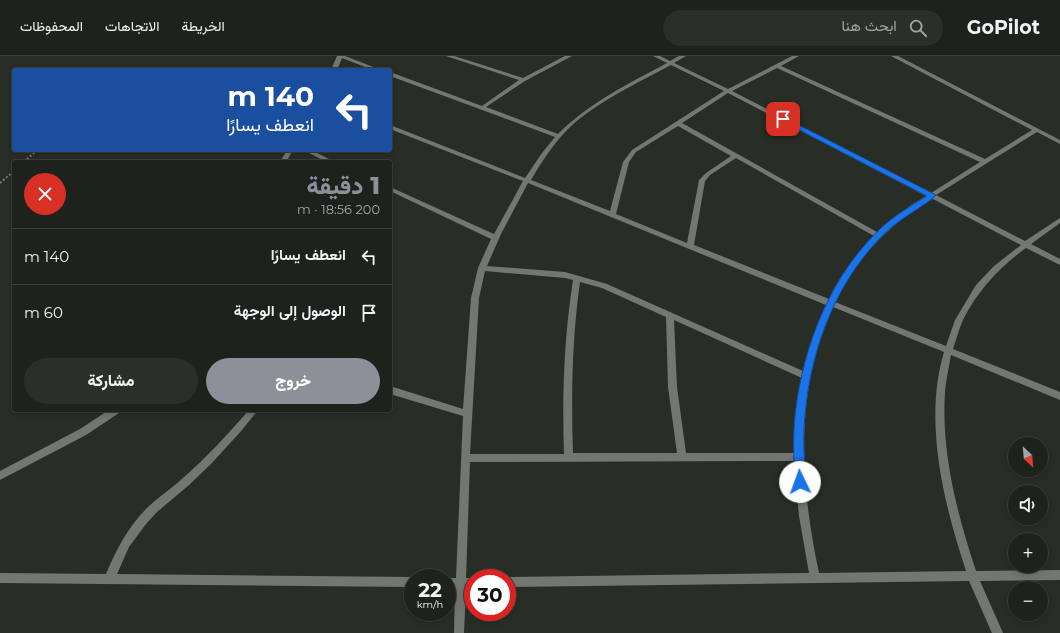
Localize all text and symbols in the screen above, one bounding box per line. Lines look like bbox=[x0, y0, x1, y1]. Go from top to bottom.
search box bbox=[663, 10, 943, 46]
text: ابحث هنا bbox=[841, 16, 897, 35]
text: GoPilot bbox=[967, 16, 1040, 39]
text: المحفوظات bbox=[20, 17, 83, 35]
text: الاتجاهات bbox=[105, 17, 159, 35]
text: الخريطة bbox=[181, 17, 225, 35]
icon: search bbox=[907, 17, 929, 39]
text: 140 m bbox=[227, 79, 314, 113]
icon: left bbox=[328, 84, 380, 136]
pin bbox=[766, 102, 800, 136]
icon: arrive bbox=[772, 108, 794, 130]
text: انعطف يسارًا bbox=[226, 114, 314, 136]
text: 1 دقيقة bbox=[306, 171, 380, 200]
button: close bbox=[24, 173, 66, 215]
text: 200 m · 18:56 bbox=[297, 201, 380, 217]
text: انعطف يسارًا bbox=[271, 245, 346, 264]
icon: left bbox=[358, 246, 380, 268]
text: 140 m bbox=[24, 247, 69, 266]
text: الوصول إلى الوجهة bbox=[234, 301, 346, 320]
icon: arrive bbox=[358, 302, 380, 324]
text: 60 m bbox=[24, 303, 63, 322]
button: مشاركة bbox=[24, 358, 198, 404]
button: خروج bbox=[206, 358, 380, 404]
north arrow bbox=[1008, 437, 1048, 477]
map controls bbox=[1008, 437, 1048, 621]
position arrow bbox=[779, 461, 821, 503]
button: sound bbox=[1008, 485, 1048, 525]
button: + bbox=[1008, 533, 1048, 573]
speed limit sign: 30 bbox=[464, 569, 516, 621]
text: 22 bbox=[418, 578, 442, 602]
button: − bbox=[1008, 581, 1048, 621]
text: km/h bbox=[417, 598, 443, 611]

